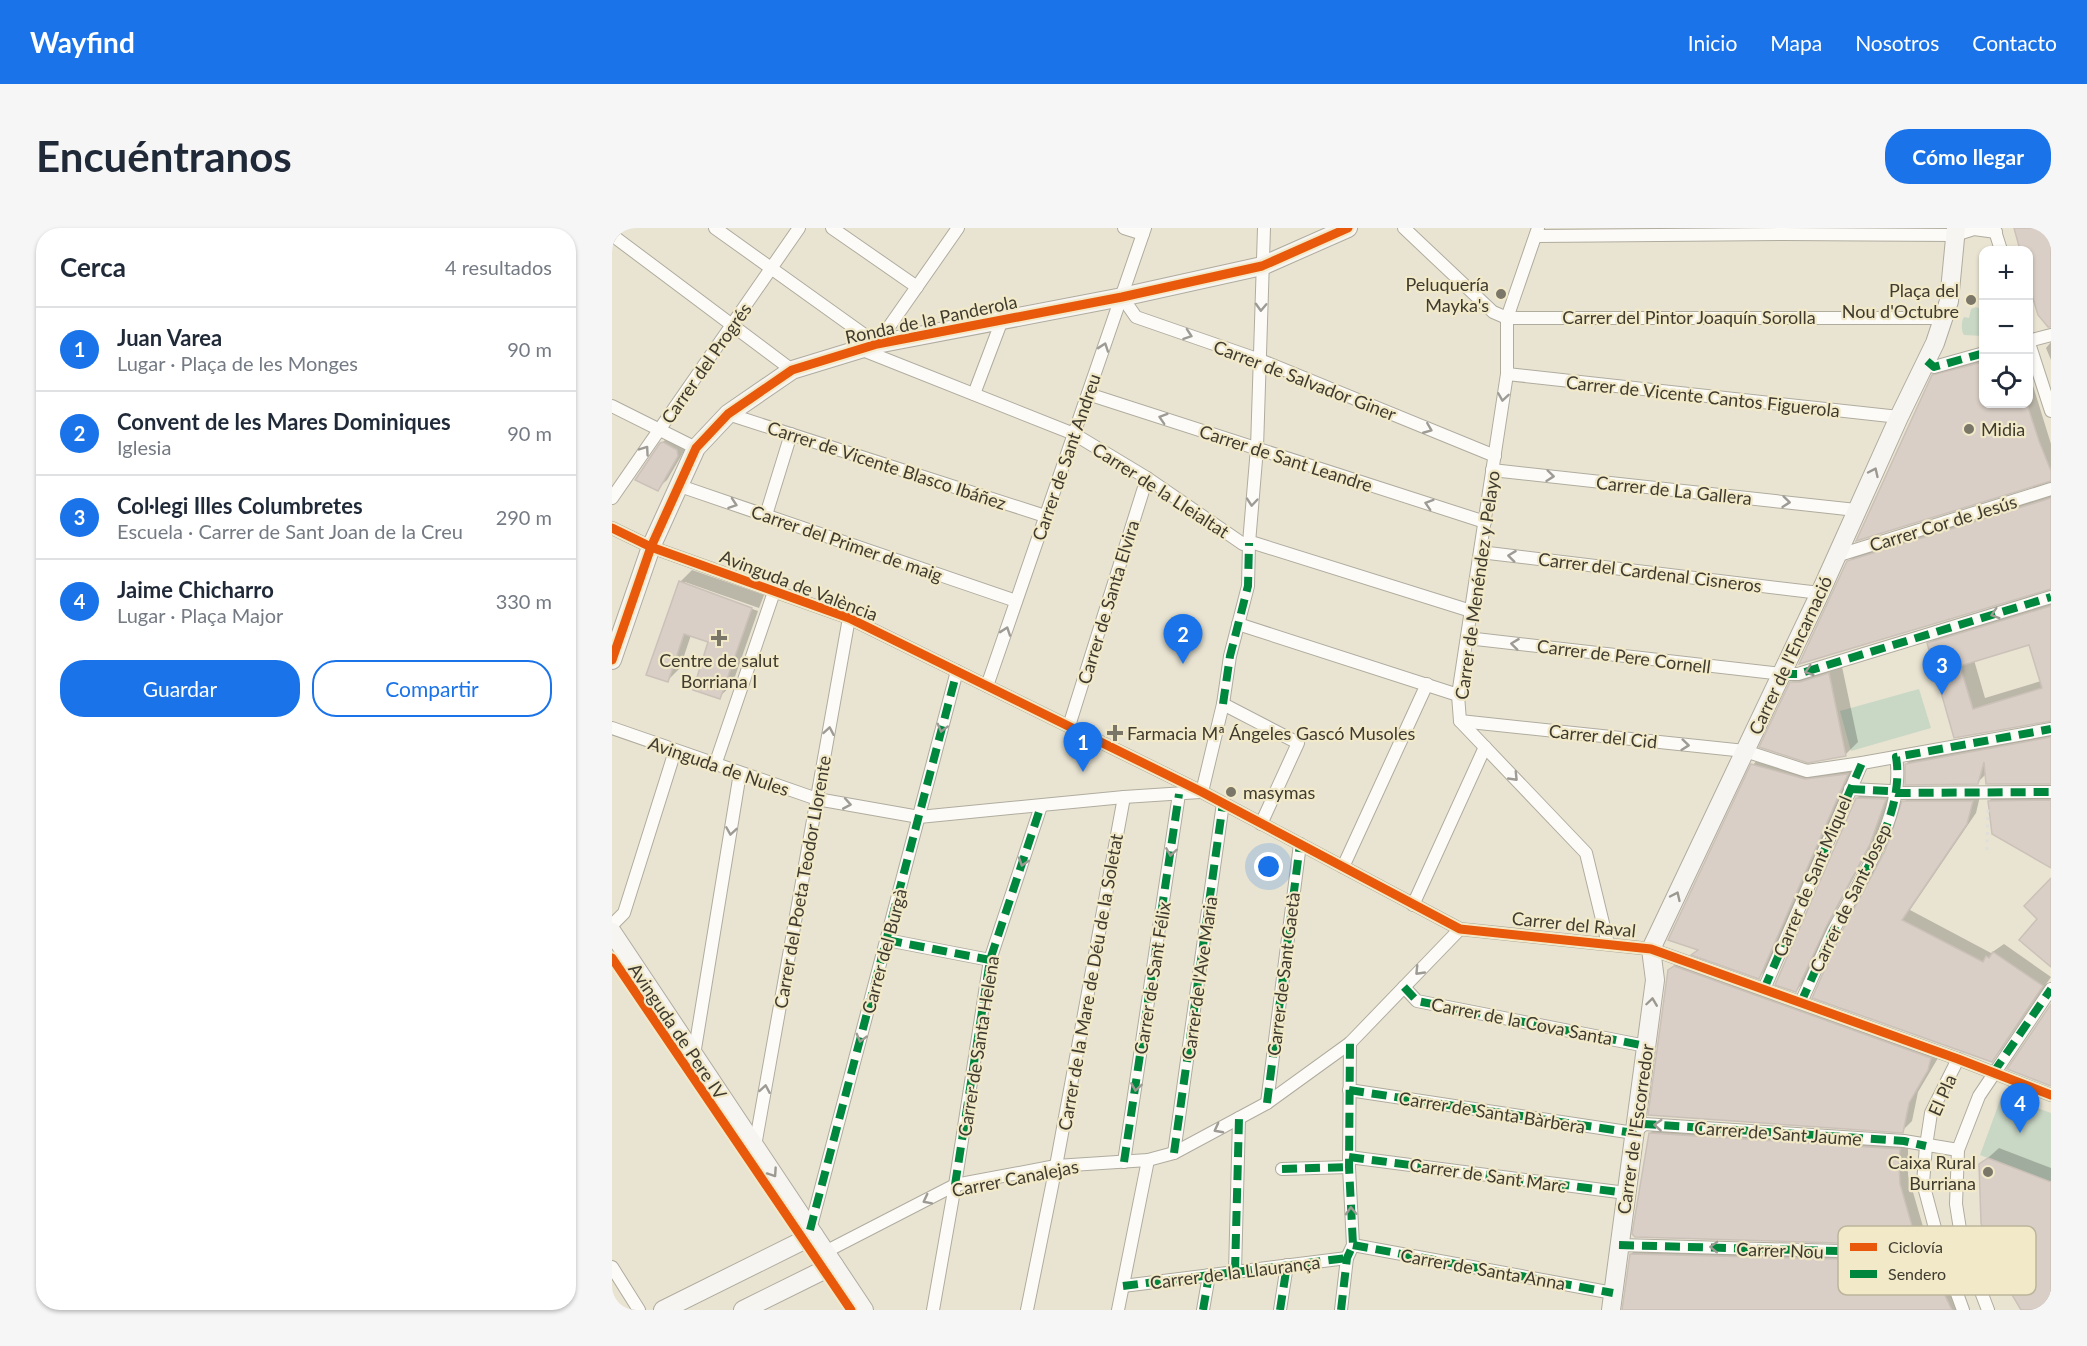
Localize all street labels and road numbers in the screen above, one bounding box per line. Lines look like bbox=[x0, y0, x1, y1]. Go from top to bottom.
street label: Ronda de la Panderola bbox=[843, 290, 1019, 348]
street label: Carrer del Progrés bbox=[656, 298, 756, 428]
street label: Carrer del Pintor Joaquín Sorolla bbox=[1562, 306, 1816, 328]
street label: Carrer de Salvador Giner bbox=[1211, 335, 1400, 425]
street label: Carrer de Sant Andreu bbox=[1027, 371, 1105, 543]
street label: Carrer de Vicente Cantos Figuerola bbox=[1565, 371, 1841, 421]
street label: Carrer de Vicente Blasco Ibáñez bbox=[765, 416, 1009, 514]
street label: Carrer de Sant Leandre bbox=[1197, 420, 1375, 496]
street label: Carrer de la Lleialtat bbox=[1089, 438, 1234, 543]
street label: Carrer de Menéndez y Pelayo bbox=[1450, 469, 1504, 701]
street label: Carrer de La Gallera bbox=[1595, 471, 1753, 509]
street label: Carrer Cor de Jesús bbox=[1867, 490, 2020, 556]
street label: Carrer del Primer de maig bbox=[749, 500, 945, 586]
street label: Carrer de Santa Elvira bbox=[1073, 517, 1143, 687]
street label: Avinguda de València bbox=[717, 545, 881, 625]
street label: Carrer del Cardenal Cisneros bbox=[1537, 547, 1763, 597]
street label: Carrer de l'Encarnació bbox=[1744, 572, 1836, 738]
street label: Carrer de Pere Cornell bbox=[1536, 634, 1712, 678]
street label: Carrer del Cid bbox=[1548, 719, 1658, 753]
street label: Avinguda de Nules bbox=[646, 732, 793, 800]
street label: Carrer del Poeta Teodor Llorente bbox=[769, 754, 835, 1010]
street label: Carrer de Sant Miquel bbox=[1768, 792, 1856, 960]
street label: Carrer de Sant Josep bbox=[1805, 820, 1895, 976]
street label: Carrer de la Mare de Déu de la Soletat bbox=[1053, 831, 1127, 1132]
street label: Carrer del Burgà bbox=[857, 886, 911, 1016]
street label: Carrer de Sant Gaetà bbox=[1262, 891, 1304, 1057]
street label: Carrer de l'Ave Maria bbox=[1177, 895, 1221, 1061]
street label: Carrer de Sant Félix bbox=[1129, 900, 1175, 1056]
street label: Carrer del Raval bbox=[1511, 907, 1637, 941]
street label: Carrer de Santa Helena bbox=[953, 954, 1003, 1138]
street label: Avinguda de Pere IV bbox=[624, 959, 732, 1104]
street label: Carrer de la Cova Santa bbox=[1429, 993, 1615, 1049]
street label: Carrer de l'Escorredor bbox=[1612, 1042, 1658, 1216]
street label: El Pla bbox=[1923, 1071, 1961, 1119]
street label: Carrer de Santa Bàrbera bbox=[1397, 1086, 1587, 1138]
street label: Carrer de Sant Jaume bbox=[1694, 1116, 1862, 1150]
street label: Carrer de Sant Marc bbox=[1408, 1153, 1568, 1197]
street label: Carrer Canalejas bbox=[950, 1155, 1080, 1201]
street label: Carrer Nou bbox=[1736, 1237, 1824, 1263]
street label: Carrer de Santa Anna bbox=[1399, 1244, 1567, 1294]
street label: Carrer de la Llaurança bbox=[1149, 1251, 1321, 1293]

